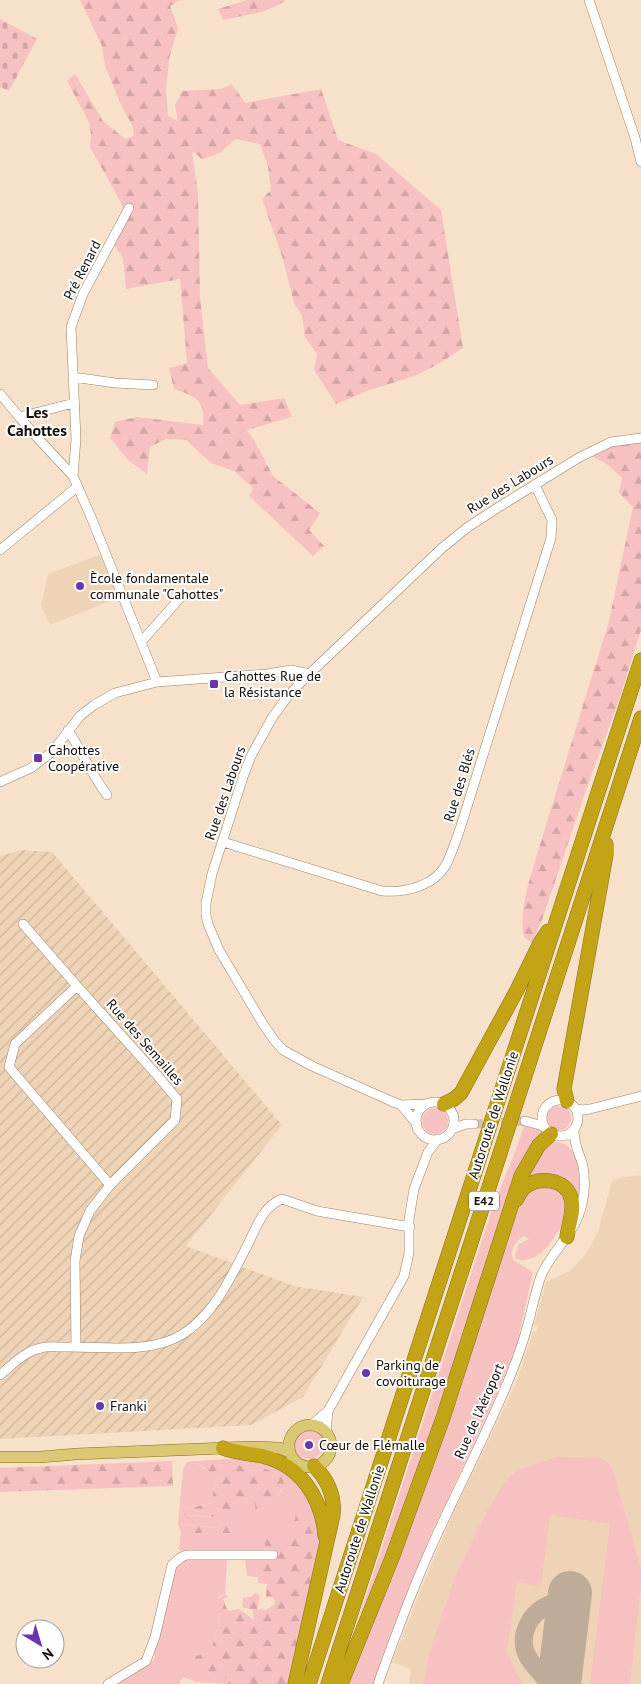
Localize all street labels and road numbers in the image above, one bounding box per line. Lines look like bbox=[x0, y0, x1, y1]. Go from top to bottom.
street label: Pré Renard bbox=[59, 237, 105, 303]
street label: Rue des Labours bbox=[464, 450, 556, 518]
street label: Rue des Labours bbox=[201, 744, 250, 842]
street label: Rue des Blés bbox=[439, 746, 479, 824]
street label: Rue des Semailles bbox=[103, 995, 188, 1089]
street label: Autoroute de Wallonie bbox=[464, 1049, 522, 1181]
road number: E42 bbox=[469, 1192, 499, 1210]
street label: Rue de l'Aéroport bbox=[450, 1360, 508, 1462]
street label: Autoroute de Wallonie bbox=[330, 1463, 388, 1595]

